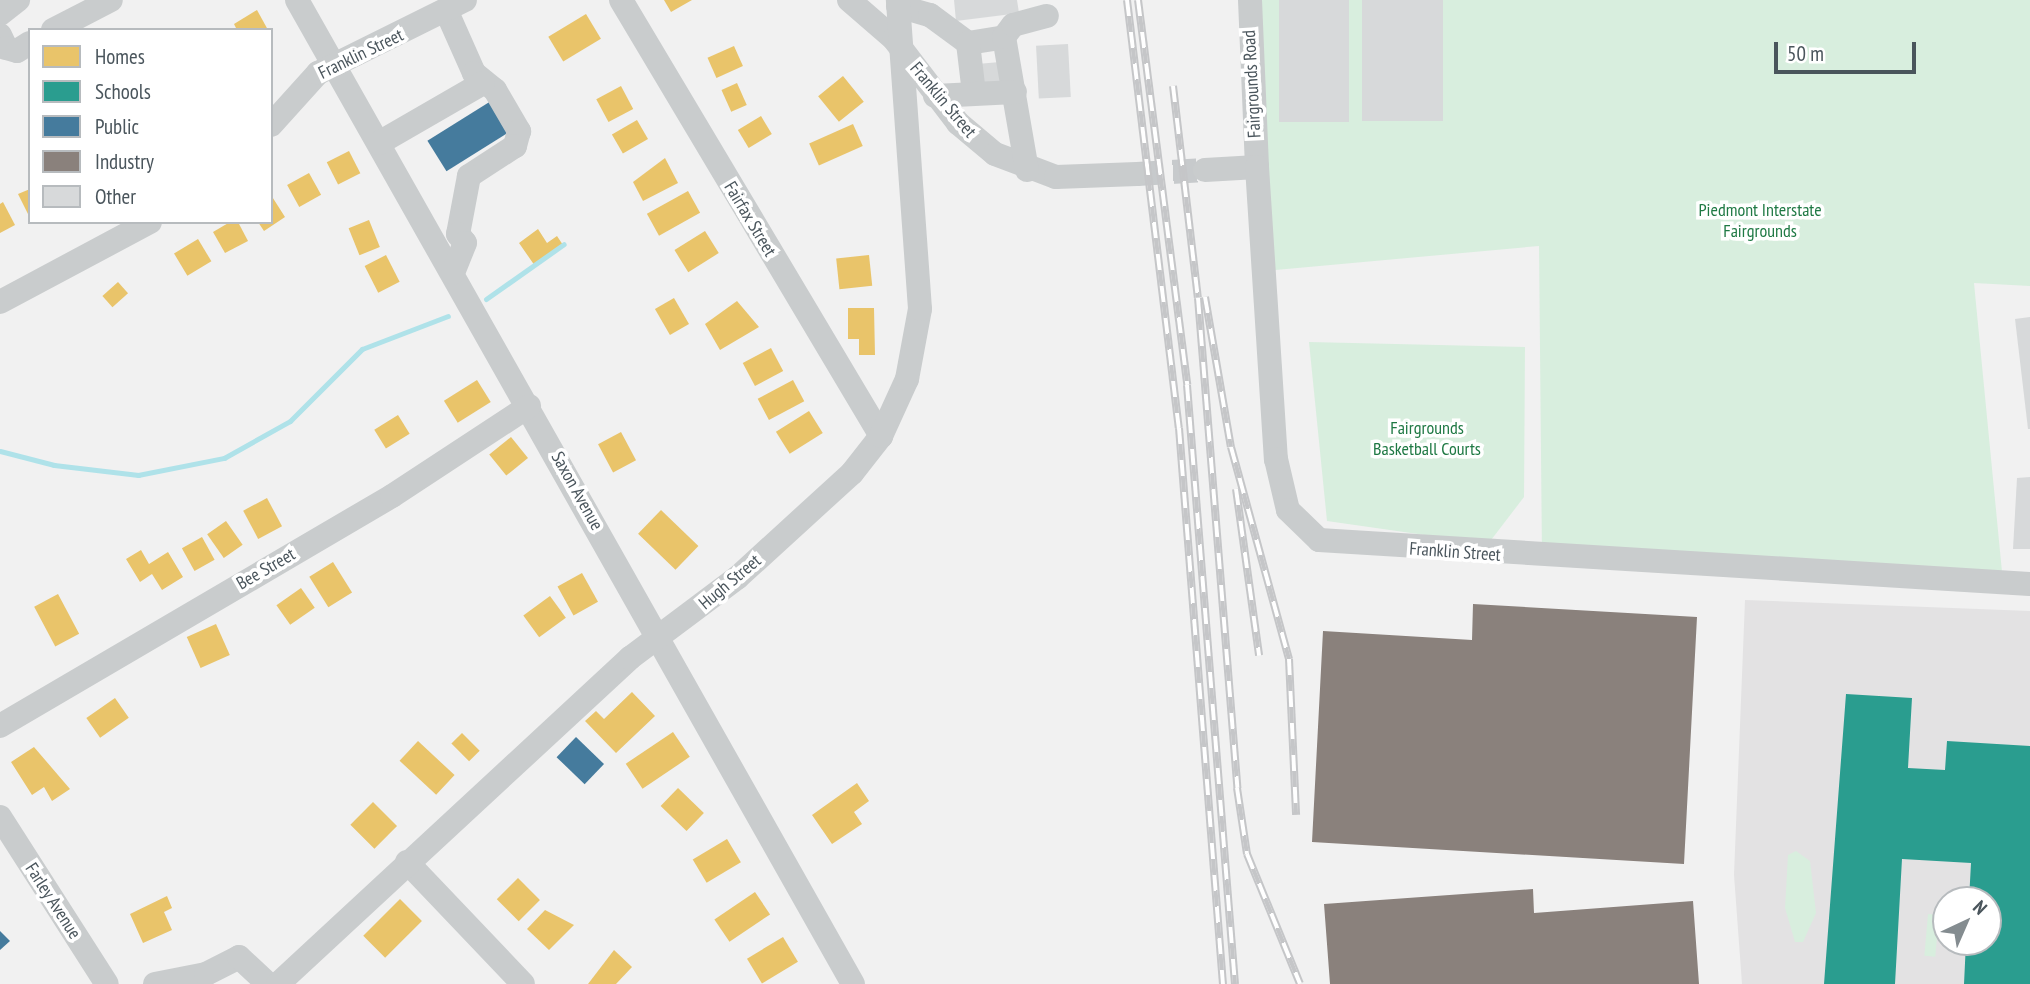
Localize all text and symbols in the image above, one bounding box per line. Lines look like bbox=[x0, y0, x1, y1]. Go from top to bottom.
street label: Franklin Street bbox=[315, 24, 407, 84]
legend bbox=[28, 28, 273, 224]
scale bar bbox=[1778, 28, 1920, 72]
street label: Fairgrounds Road bbox=[1238, 29, 1266, 139]
text: 50 m bbox=[1787, 40, 1824, 67]
text: Homes bbox=[95, 43, 145, 70]
street label: Franklin Street bbox=[905, 58, 981, 142]
text: Schools bbox=[95, 78, 151, 105]
text: Public bbox=[95, 113, 139, 140]
text: Industry bbox=[95, 148, 154, 175]
street label: Fairfax Street bbox=[719, 178, 781, 260]
text: Other bbox=[95, 183, 136, 210]
park label: Piedmont Interstate Fairgrounds bbox=[1698, 200, 1822, 242]
park label: Fairgrounds Basketball Courts bbox=[1373, 418, 1481, 460]
street label: Saxon Avenue bbox=[546, 448, 608, 534]
street label: Franklin Street bbox=[1409, 538, 1501, 566]
street label: Bee Street bbox=[233, 544, 299, 594]
street label: Hugh Street bbox=[695, 550, 765, 614]
street label: Farley Avenue bbox=[20, 859, 86, 943]
north arrow bbox=[1932, 886, 2002, 956]
text: N bbox=[1968, 895, 1992, 920]

